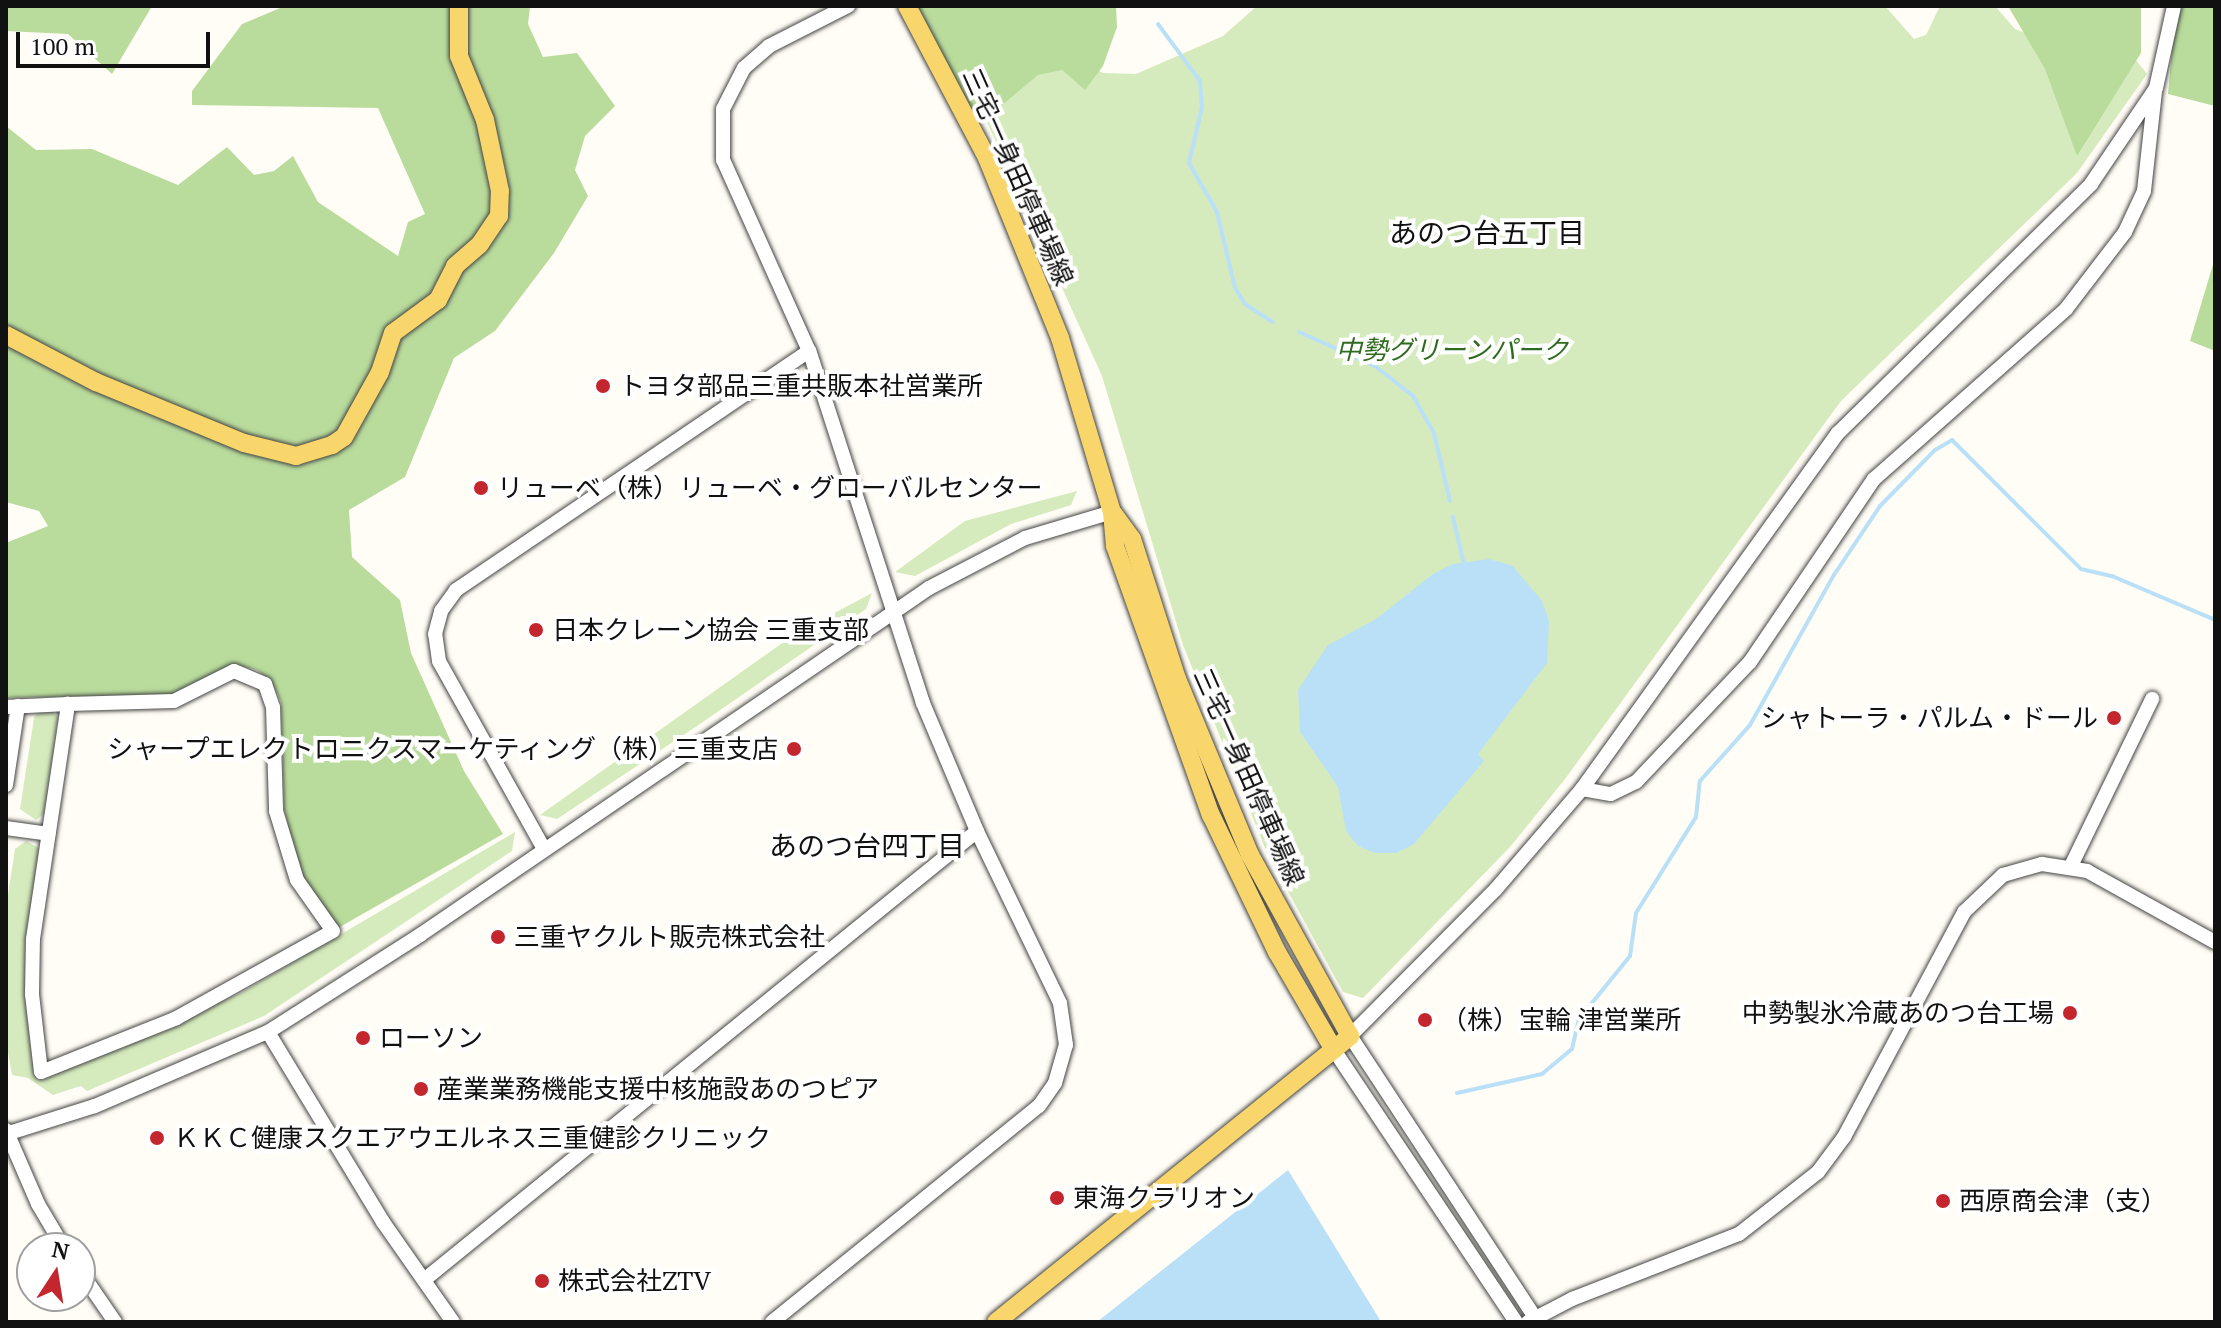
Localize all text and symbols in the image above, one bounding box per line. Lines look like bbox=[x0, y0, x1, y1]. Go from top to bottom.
scale bar bbox=[20, 16, 214, 66]
text: 100 m bbox=[30, 30, 95, 62]
street label: 三宅一身田停車場線 bbox=[956, 64, 1080, 290]
district label: あのつ台五丁目 bbox=[1389, 216, 1585, 250]
park label: 中勢グリーンパーク bbox=[1335, 334, 1569, 366]
place label: トヨタ部品三重共販本社営業所 bbox=[619, 370, 983, 402]
marker: トヨタ部品三重共販本社営業所 bbox=[594, 377, 612, 395]
place label: リューベ（株）リューベ・グローバルセンター bbox=[497, 472, 1043, 504]
marker: リューベ（株）リューベ・グローバルセンター bbox=[472, 479, 490, 497]
place label: 日本クレーン協会 三重支部 bbox=[552, 614, 870, 646]
marker: 日本クレーン協会 三重支部 bbox=[527, 621, 545, 639]
street label: 三宅一身田停車場線 bbox=[1187, 664, 1311, 890]
place label: シャトーラ・パルム・ドール bbox=[1760, 702, 2098, 734]
marker: シャトーラ・パルム・ドール bbox=[2105, 709, 2123, 727]
place label: シャープエレクトロニクスマーケティング（株）三重支店 bbox=[102, 733, 778, 765]
marker: シャープエレクトロニクスマーケティング（株）三重支店 bbox=[785, 740, 803, 758]
district label: あのつ台四丁目 bbox=[769, 829, 965, 863]
place label: 三重ヤクルト販売株式会社 bbox=[514, 921, 826, 953]
marker: 三重ヤクルト販売株式会社 bbox=[489, 928, 507, 946]
place label: 中勢製氷冷蔵あのつ台工場 bbox=[1742, 997, 2054, 1029]
place label: （株）宝輪 津営業所 bbox=[1441, 1004, 1681, 1036]
marker: 中勢製氷冷蔵あのつ台工場 bbox=[2061, 1004, 2079, 1022]
marker: （株）宝輪 津営業所 bbox=[1416, 1011, 1434, 1029]
place label: ローソン bbox=[379, 1022, 483, 1054]
marker: ローソン bbox=[354, 1029, 372, 1047]
place label: 産業業務機能支援中核施設あのつピア bbox=[437, 1073, 879, 1105]
marker: 産業業務機能支援中核施設あのつピア bbox=[412, 1080, 430, 1098]
place label: ＫＫＣ健康スクエアウエルネス三重健診クリニック bbox=[173, 1122, 771, 1154]
marker: ＫＫＣ健康スクエアウエルネス三重健診クリニック bbox=[148, 1129, 166, 1147]
place label: 東海クラリオン bbox=[1073, 1182, 1255, 1214]
place label: 西原商会津（支） bbox=[1959, 1185, 2167, 1217]
marker: 東海クラリオン bbox=[1048, 1189, 1066, 1207]
marker: 西原商会津（支） bbox=[1934, 1192, 1952, 1210]
north arrow bbox=[16, 1232, 96, 1312]
text: N bbox=[50, 1234, 72, 1266]
place label: 株式会社ZTV bbox=[558, 1265, 711, 1297]
marker: 株式会社ZTV bbox=[533, 1272, 551, 1290]

